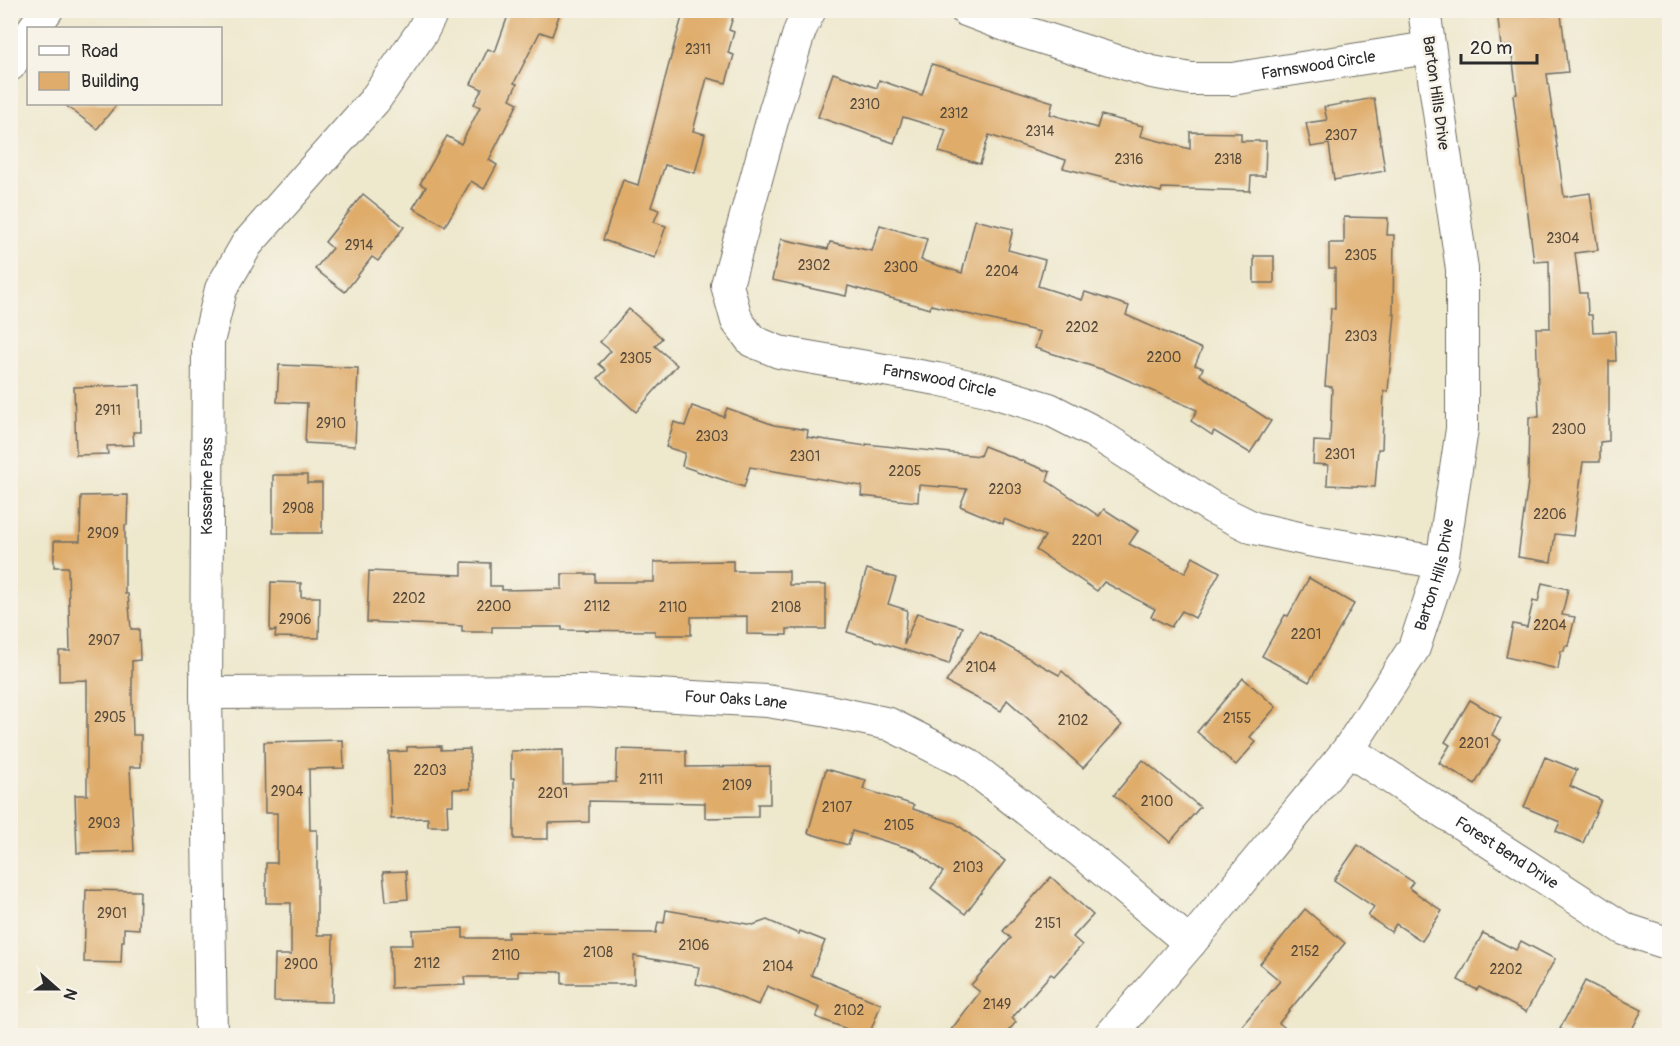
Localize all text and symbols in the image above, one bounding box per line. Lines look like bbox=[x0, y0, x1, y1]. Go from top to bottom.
legend bbox=[27, 27, 222, 105]
scale bar bbox=[1461, 27, 1538, 65]
street label: Barton Hills Drive bbox=[1418, 35, 1454, 151]
text: 20 m bbox=[1470, 37, 1512, 60]
text: Road bbox=[81, 40, 118, 63]
house number: 2311 bbox=[685, 41, 711, 58]
street label: Farnswood Circle bbox=[1260, 46, 1377, 84]
text: Building bbox=[81, 70, 139, 93]
house number: 2310 bbox=[850, 96, 880, 113]
house number: 2312 bbox=[940, 105, 968, 122]
house number: 2314 bbox=[1026, 123, 1054, 140]
house number: 2307 bbox=[1325, 127, 1358, 144]
house number: 2316 bbox=[1115, 151, 1143, 168]
house number: 2318 bbox=[1214, 151, 1242, 168]
house number: 2304 bbox=[1547, 230, 1579, 247]
house number: 2914 bbox=[345, 237, 373, 254]
house number: 2305 bbox=[1345, 247, 1377, 264]
house number: 2302 bbox=[798, 257, 830, 274]
house number: 2300 bbox=[884, 259, 918, 276]
house number: 2204 bbox=[985, 263, 1019, 280]
house number: 2202 bbox=[1065, 319, 1099, 336]
house number: 2303 bbox=[1345, 328, 1377, 345]
house number: 2200 bbox=[1147, 349, 1181, 366]
house number: 2305 bbox=[620, 350, 652, 367]
street label: Farnswood Circle bbox=[881, 360, 999, 402]
house number: 2911 bbox=[95, 402, 121, 419]
house number: 2910 bbox=[316, 415, 346, 432]
house number: 2300 bbox=[1552, 421, 1586, 438]
house number: 2303 bbox=[696, 428, 728, 445]
street label: Kassarine Pass bbox=[197, 437, 217, 535]
house number: 2301 bbox=[1325, 446, 1355, 463]
house number: 2301 bbox=[790, 448, 820, 465]
house number: 2205 bbox=[889, 463, 921, 480]
house number: 2203 bbox=[988, 481, 1022, 498]
house number: 2908 bbox=[282, 500, 314, 517]
house number: 2206 bbox=[1533, 506, 1567, 523]
street label: Barton Hills Drive bbox=[1410, 517, 1458, 633]
house number: 2909 bbox=[87, 525, 119, 542]
house number: 2201 bbox=[1072, 532, 1102, 549]
house number: 2202 bbox=[392, 590, 426, 607]
house number: 2200 bbox=[477, 598, 511, 615]
house number: 2112 bbox=[584, 598, 610, 615]
house number: 2110 bbox=[659, 599, 687, 616]
house number: 2108 bbox=[771, 599, 801, 616]
house number: 2906 bbox=[279, 611, 311, 628]
house number: 2204 bbox=[1533, 617, 1567, 634]
house number: 2201 bbox=[1291, 626, 1321, 643]
house number: 2907 bbox=[88, 632, 121, 649]
house number: 2104 bbox=[966, 659, 996, 676]
street label: Four Oaks Lane bbox=[684, 687, 788, 714]
house number: 2905 bbox=[94, 709, 126, 726]
house number: 2155 bbox=[1223, 710, 1251, 727]
house number: 2102 bbox=[1058, 712, 1089, 729]
house number: 2201 bbox=[1459, 735, 1489, 752]
house number: 2203 bbox=[413, 762, 447, 779]
house number: 2111 bbox=[639, 771, 663, 788]
house number: 2109 bbox=[722, 777, 752, 794]
house number: 2904 bbox=[271, 783, 303, 800]
house number: 2201 bbox=[538, 785, 568, 802]
house number: 2100 bbox=[1141, 793, 1173, 810]
house number: 2107 bbox=[822, 799, 853, 816]
street label: Forest Bend Drive bbox=[1451, 812, 1562, 894]
house number: 2903 bbox=[88, 815, 120, 832]
house number: 2105 bbox=[884, 817, 914, 834]
house number: 2103 bbox=[953, 859, 984, 876]
house number: 2901 bbox=[97, 905, 127, 922]
house number: 2151 bbox=[1035, 915, 1061, 932]
house number: 2106 bbox=[678, 937, 710, 954]
house number: 2152 bbox=[1291, 943, 1320, 960]
house number: 2108 bbox=[583, 944, 613, 961]
house number: 2110 bbox=[492, 947, 520, 964]
house number: 2112 bbox=[414, 955, 440, 972]
house number: 2900 bbox=[284, 956, 318, 973]
house number: 2104 bbox=[763, 958, 793, 975]
north arrow bbox=[27, 959, 87, 1019]
house number: 2202 bbox=[1489, 961, 1523, 978]
text: N bbox=[59, 985, 81, 1003]
house number: 2149 bbox=[983, 996, 1011, 1013]
house number: 2102 bbox=[834, 1002, 865, 1019]

